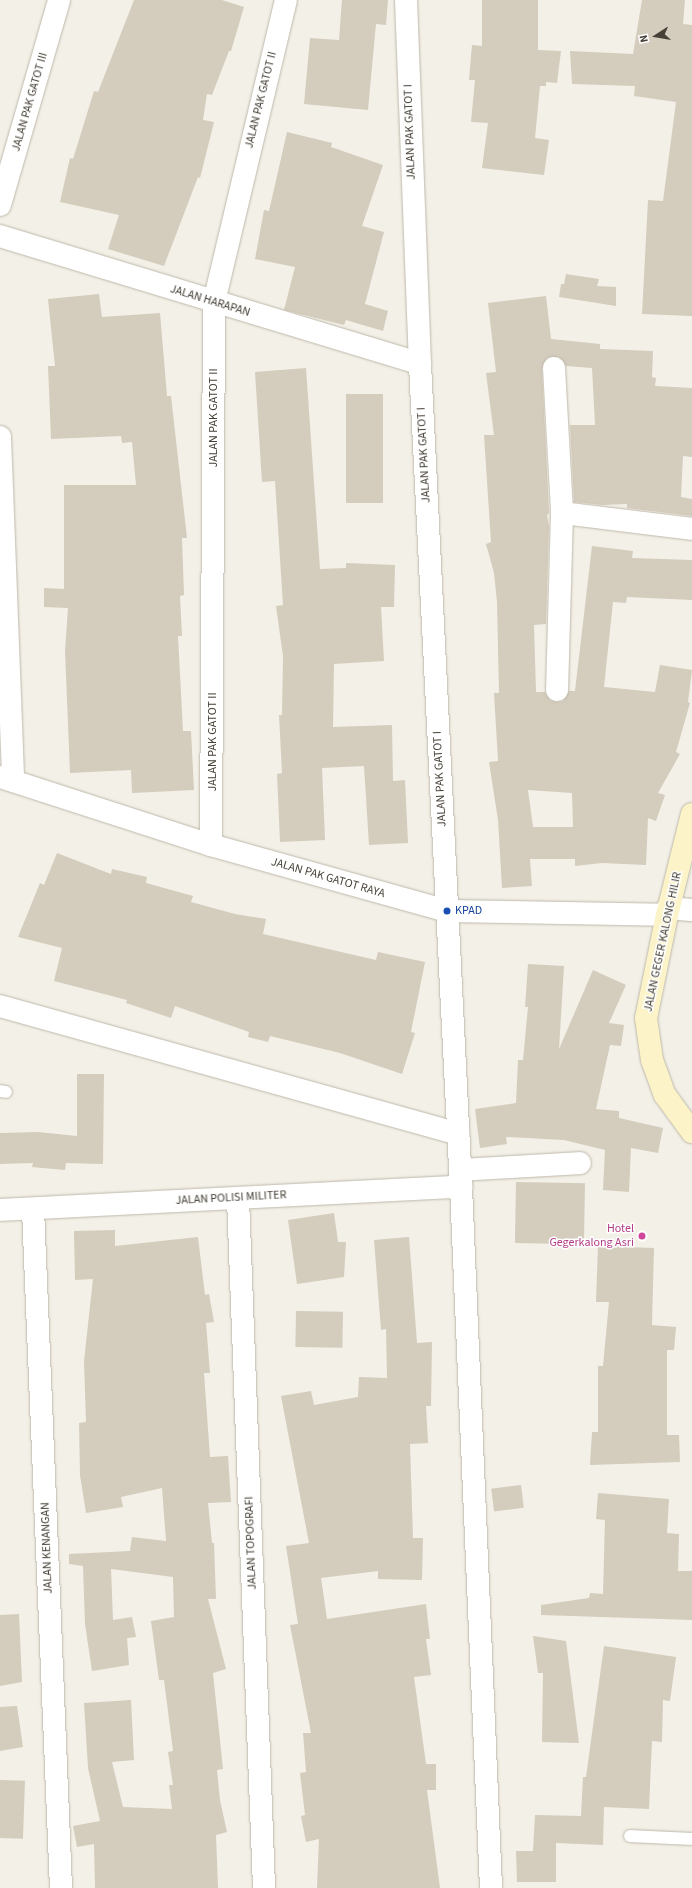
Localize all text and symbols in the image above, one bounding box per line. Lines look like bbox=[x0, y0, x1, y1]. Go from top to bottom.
north arrow bbox=[636, 16, 676, 56]
text: N bbox=[636, 33, 652, 44]
street label: JALAN PAK GATOT II bbox=[242, 50, 280, 150]
street label: JALAN PAK GATOT III bbox=[9, 51, 51, 153]
street label: JALAN PAK GATOT I bbox=[401, 84, 419, 180]
street label: JALAN HARAPAN bbox=[168, 282, 252, 320]
street label: JALAN PAK GATOT II bbox=[207, 368, 221, 468]
street label: JALAN PAK GATOT I bbox=[414, 407, 434, 503]
street label: JALAN PAK GATOT II bbox=[206, 692, 220, 792]
street label: JALAN PAK GATOT I bbox=[430, 731, 450, 827]
street label: JALAN PAK GATOT RAYA bbox=[269, 855, 387, 901]
street label: JALAN GEGER KALONG HILIR bbox=[641, 871, 685, 1013]
place label: KPAD bbox=[455, 904, 482, 918]
marker: KPAD bbox=[442, 906, 452, 916]
street label: JALAN POLISI MILITER bbox=[175, 1188, 287, 1208]
place label: Hotel Gegerkalong Asri bbox=[549, 1222, 634, 1250]
marker: Hotel Gegerkalong Asri bbox=[637, 1231, 647, 1241]
street label: JALAN TOPOGRAFI bbox=[242, 1496, 260, 1590]
street label: JALAN KENANGAN bbox=[38, 1502, 56, 1594]

